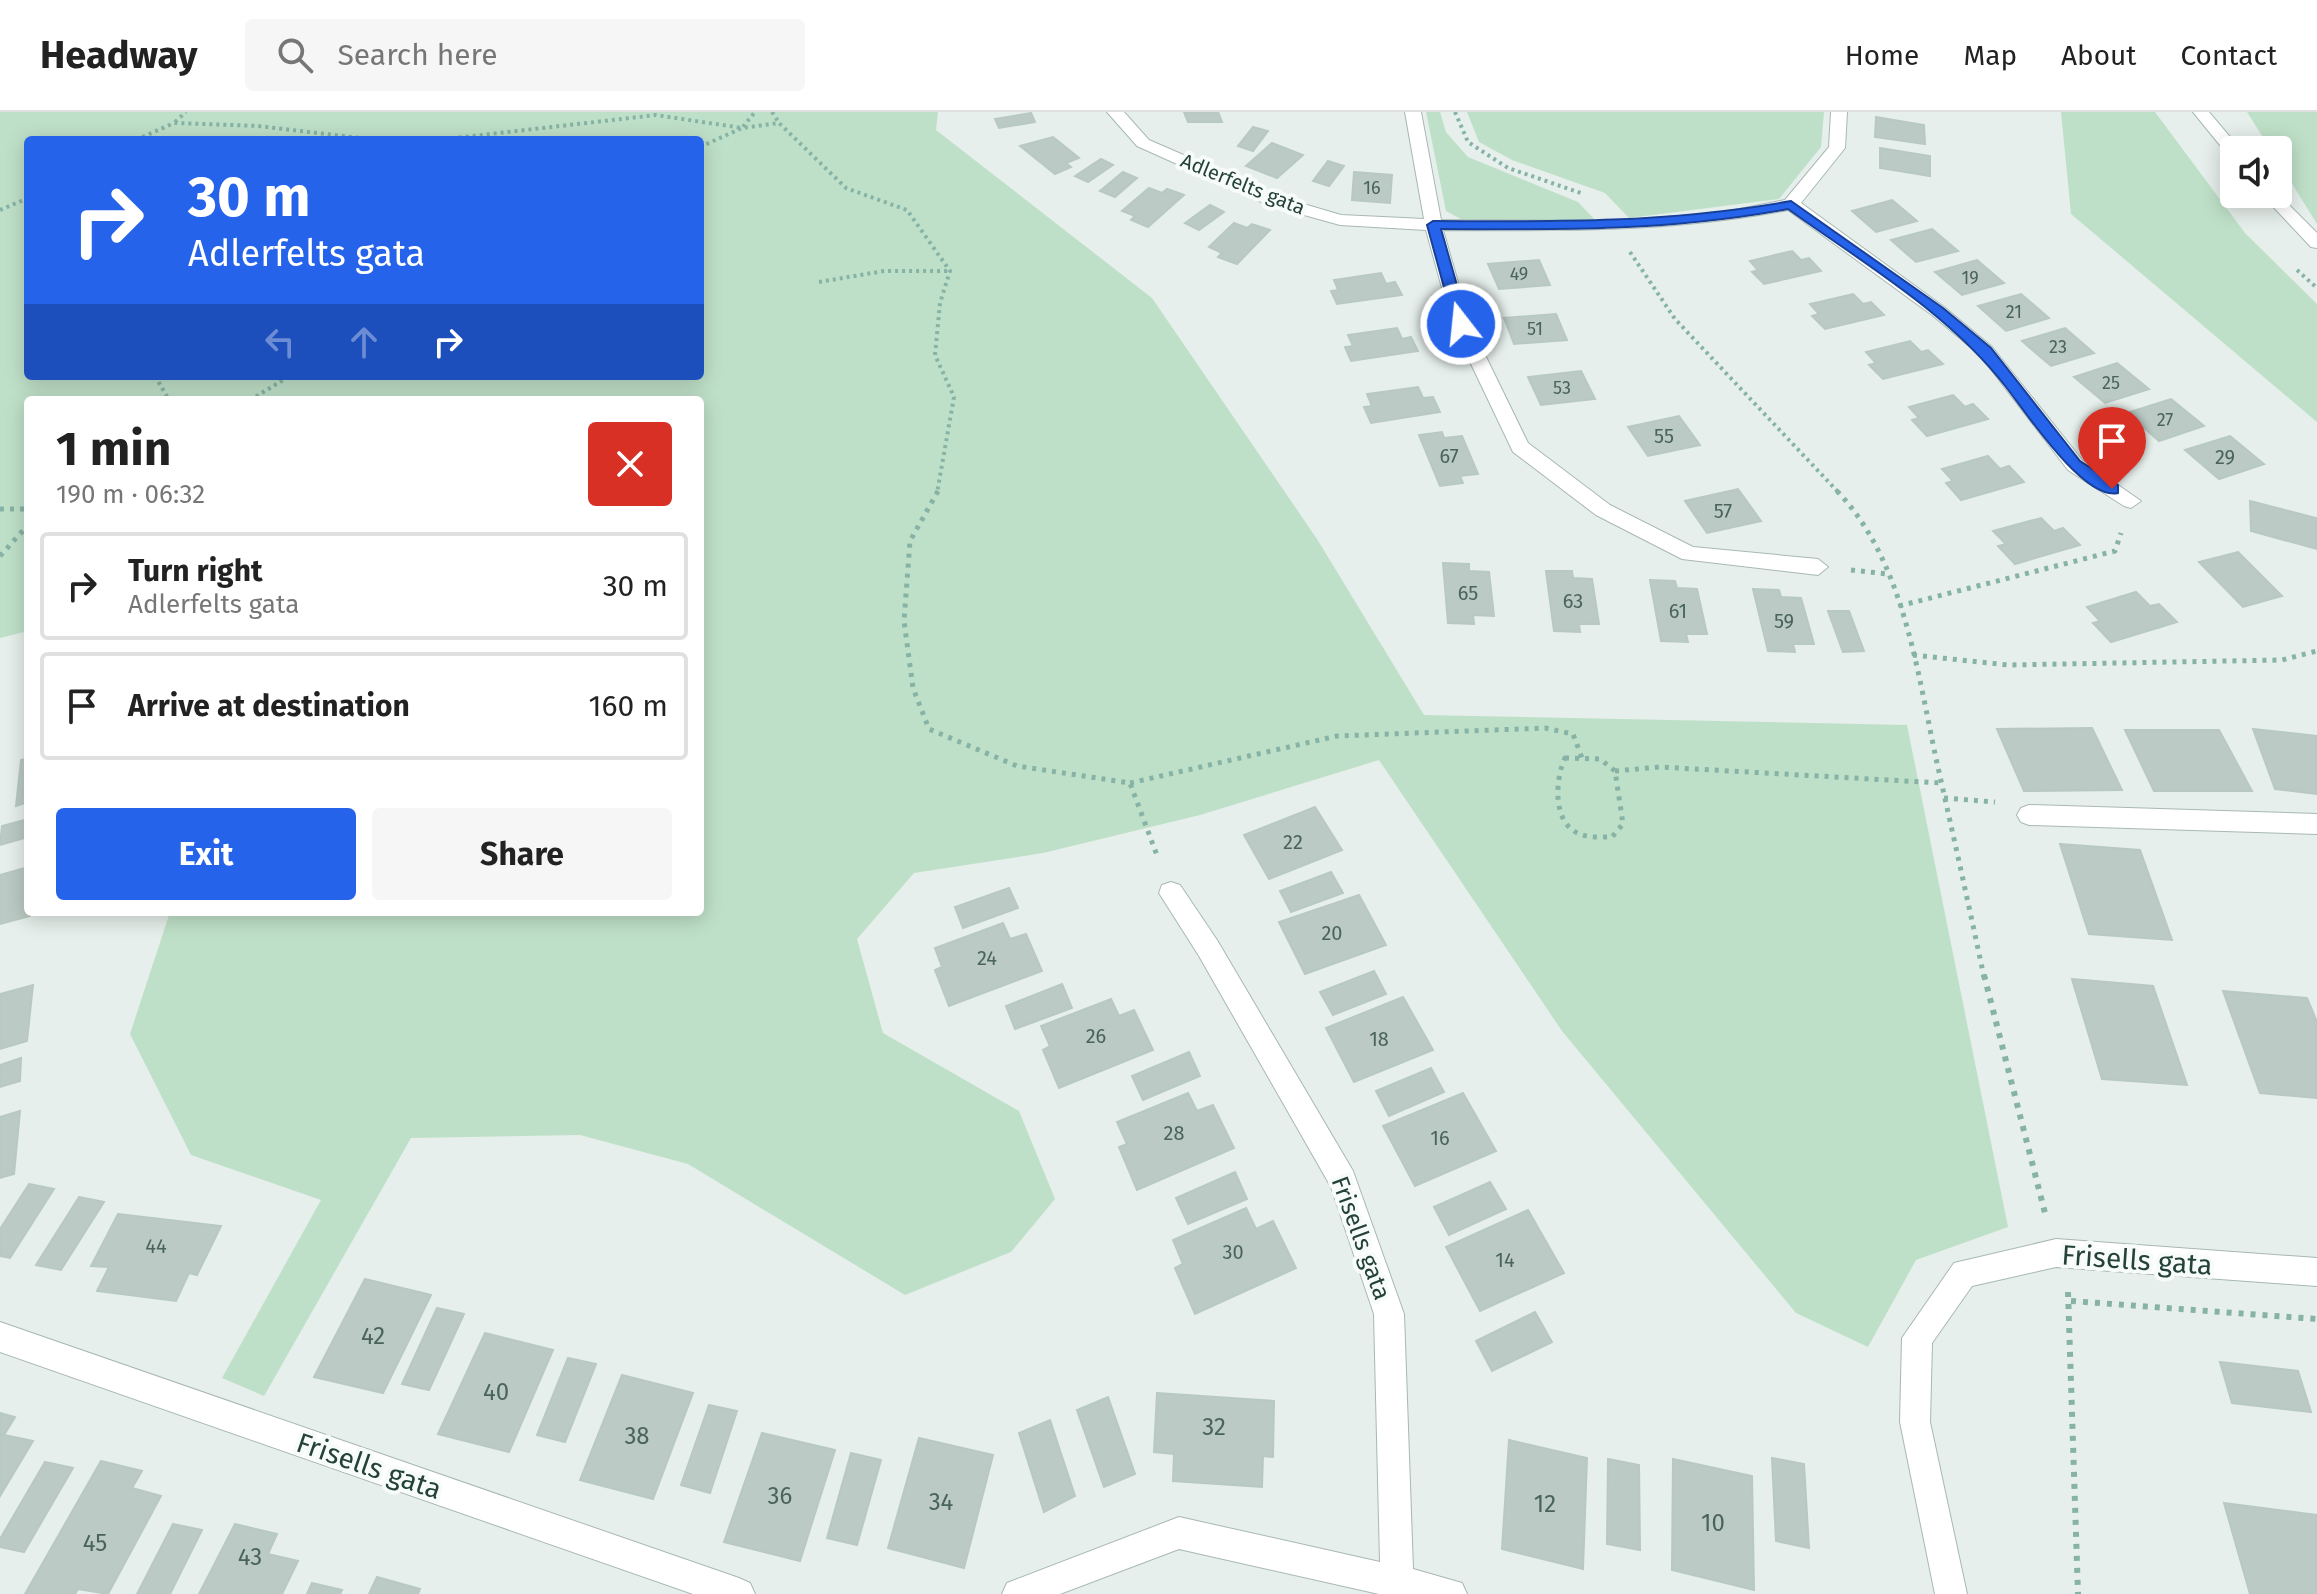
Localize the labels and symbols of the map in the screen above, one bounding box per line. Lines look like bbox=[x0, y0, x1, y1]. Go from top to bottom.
street label: Adlerfelts gata bbox=[1177, 148, 1309, 220]
house number: 16 bbox=[1363, 177, 1381, 199]
house number: 49 bbox=[1510, 263, 1528, 285]
house number: 19 bbox=[1961, 267, 1979, 289]
position arrow bbox=[1419, 282, 1503, 366]
house number: 21 bbox=[2006, 301, 2022, 323]
house number: 51 bbox=[1527, 318, 1543, 340]
house number: 23 bbox=[2049, 336, 2067, 358]
house number: 25 bbox=[2102, 372, 2120, 394]
house number: 53 bbox=[1553, 377, 1571, 399]
pin bbox=[2078, 407, 2146, 489]
house number: 27 bbox=[2157, 409, 2173, 431]
house number: 55 bbox=[1654, 424, 1674, 448]
house number: 67 bbox=[1439, 444, 1459, 468]
house number: 29 bbox=[2215, 445, 2235, 469]
house number: 57 bbox=[1714, 499, 1732, 523]
house number: 65 bbox=[1458, 581, 1478, 605]
house number: 63 bbox=[1563, 589, 1583, 613]
house number: 61 bbox=[1669, 599, 1687, 623]
house number: 59 bbox=[1774, 609, 1794, 633]
house number: 22 bbox=[1283, 830, 1303, 854]
house number: 20 bbox=[1321, 921, 1343, 945]
house number: 24 bbox=[977, 946, 997, 970]
house number: 26 bbox=[1086, 1024, 1106, 1048]
house number: 18 bbox=[1369, 1027, 1389, 1051]
house number: 28 bbox=[1164, 1121, 1184, 1145]
house number: 16 bbox=[1430, 1126, 1450, 1150]
street label: Frisells gata bbox=[1326, 1172, 1396, 1304]
house number: 44 bbox=[145, 1234, 167, 1258]
street label: Frisells gata bbox=[2060, 1238, 2214, 1282]
house number: 30 bbox=[1222, 1240, 1244, 1264]
house number: 14 bbox=[1495, 1248, 1515, 1272]
house number: 42 bbox=[361, 1322, 385, 1350]
house number: 40 bbox=[483, 1378, 509, 1406]
house number: 32 bbox=[1202, 1413, 1226, 1441]
house number: 38 bbox=[624, 1422, 650, 1450]
street label: Frisells gata bbox=[292, 1426, 446, 1506]
house number: 36 bbox=[768, 1482, 792, 1510]
house number: 34 bbox=[929, 1488, 954, 1516]
house number: 12 bbox=[1534, 1490, 1556, 1518]
house number: 10 bbox=[1701, 1509, 1725, 1537]
house number: 45 bbox=[83, 1529, 107, 1557]
house number: 43 bbox=[238, 1543, 262, 1571]

